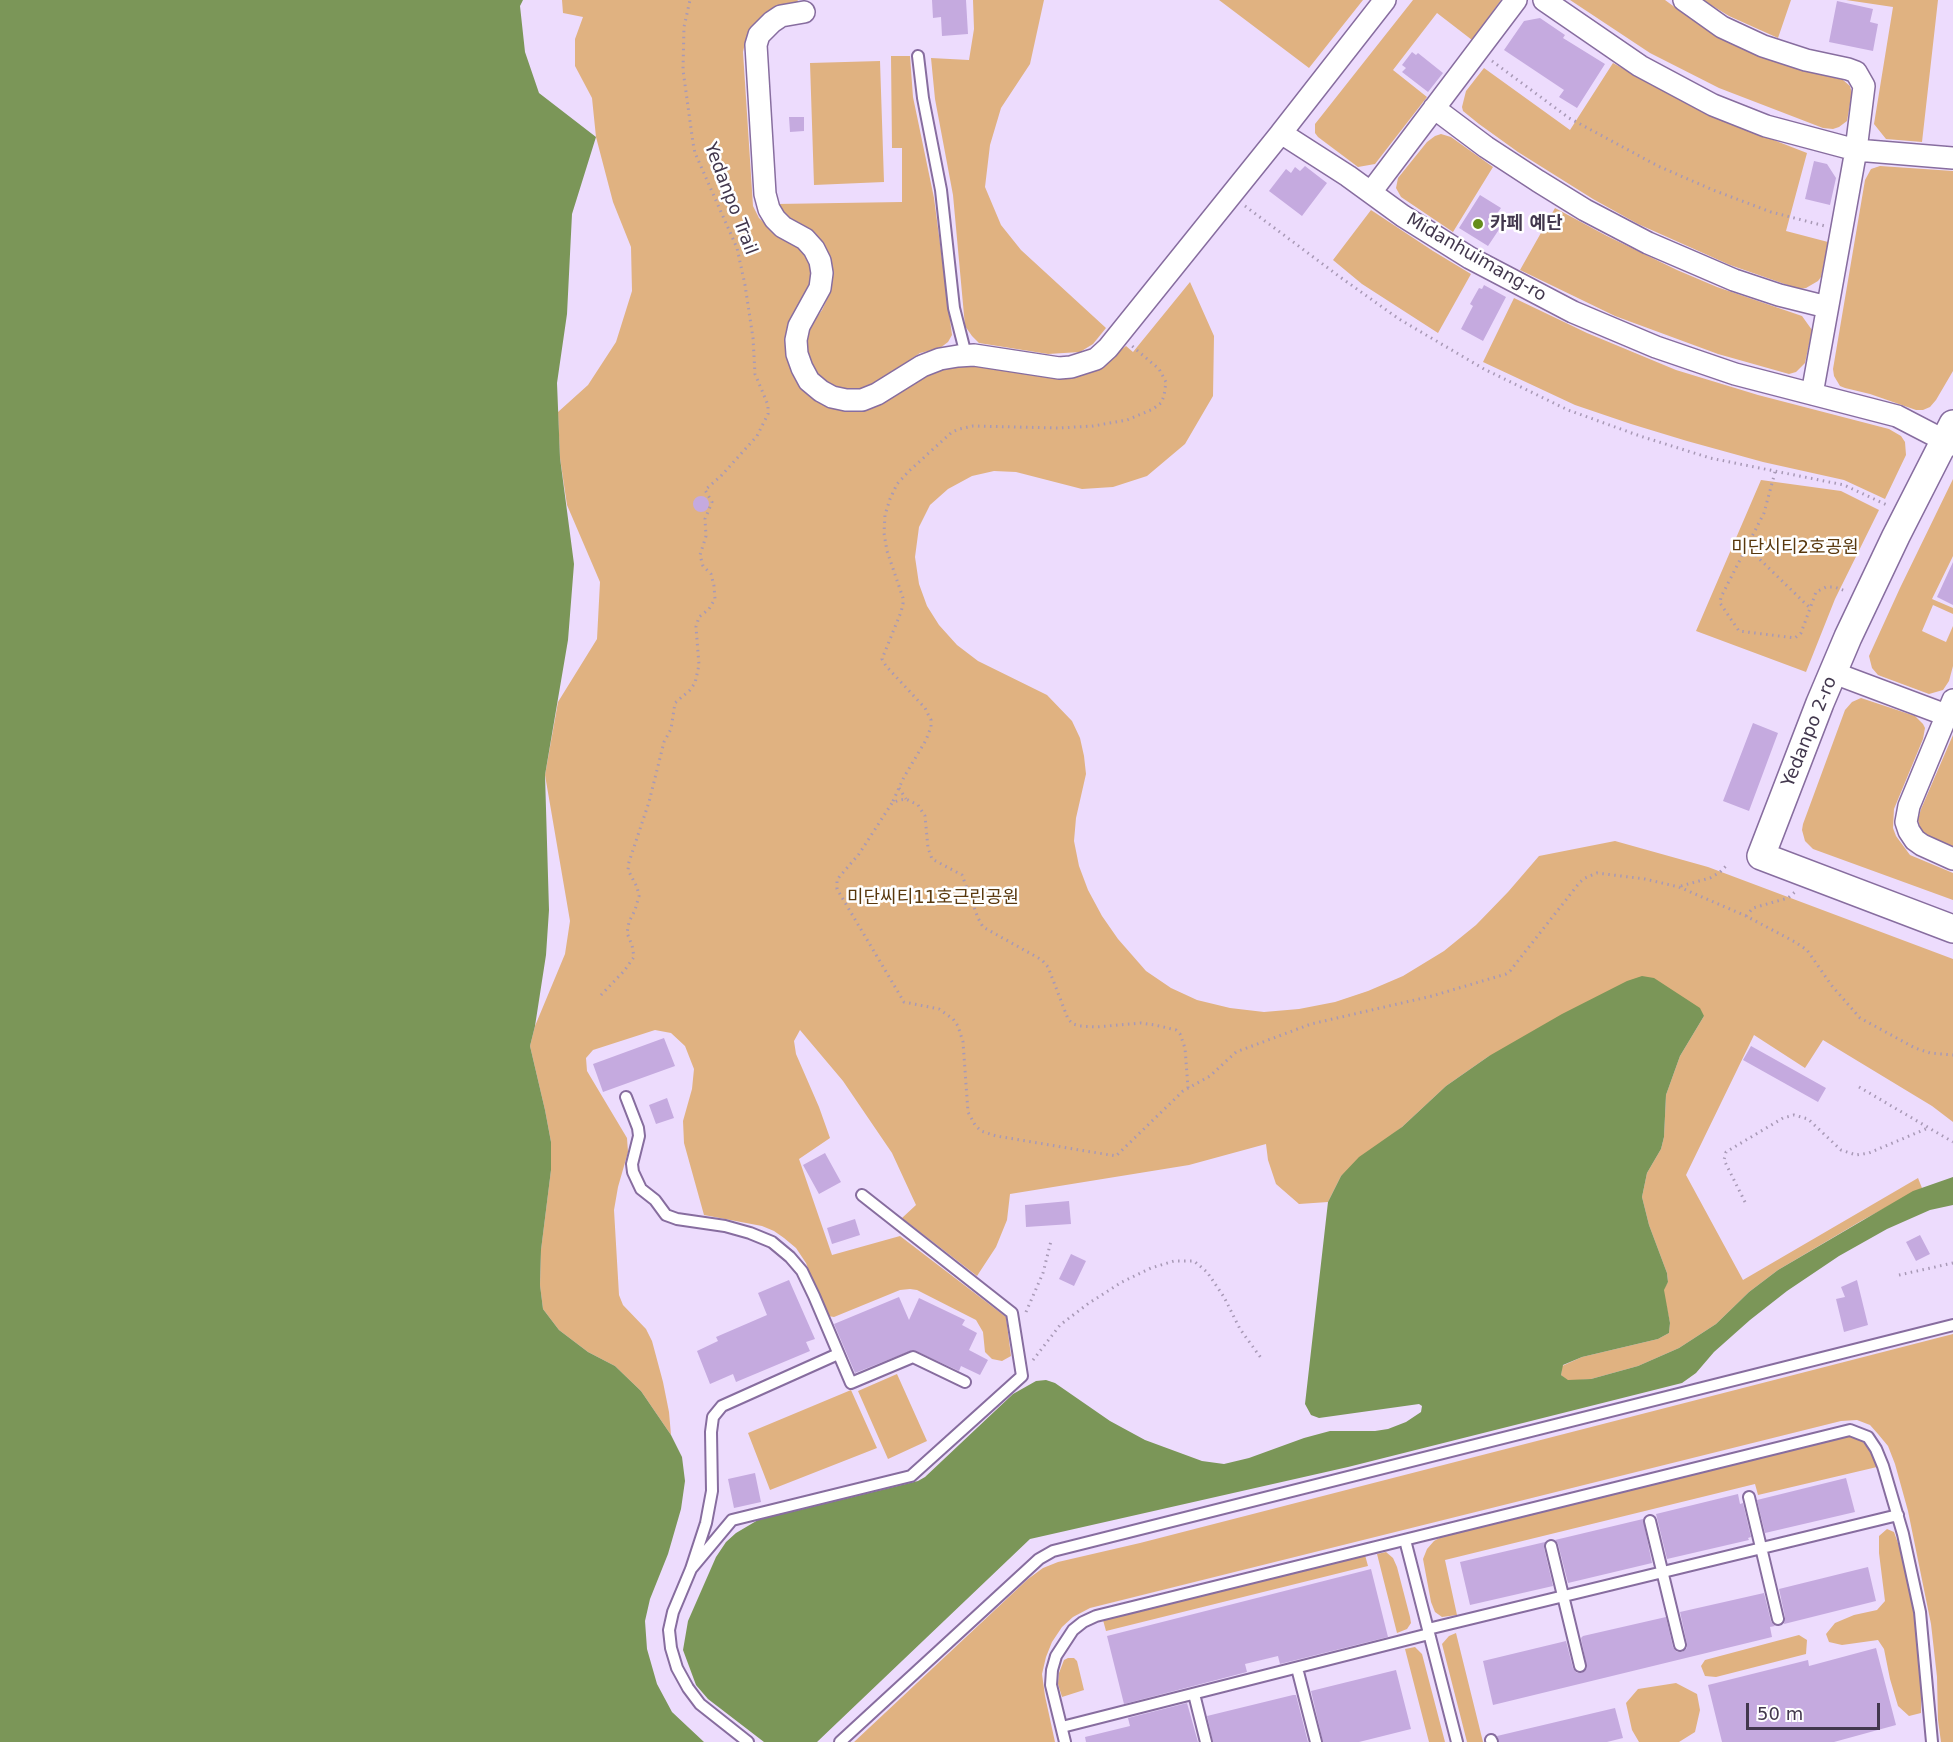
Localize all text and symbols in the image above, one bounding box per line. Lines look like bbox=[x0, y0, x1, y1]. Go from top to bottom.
street label: Yedanpo Trail bbox=[699, 140, 761, 258]
street label: Midanhuimang-ro bbox=[1402, 209, 1550, 307]
place label: 카페 예단 bbox=[1490, 213, 1563, 235]
marker: 카페 예단 bbox=[1471, 217, 1485, 231]
park label: 미단시티2호공원 bbox=[1731, 537, 1859, 559]
street label: Yedanpo 2-ro bbox=[1778, 673, 1842, 791]
park label: 미단씨티11호근린공원 bbox=[847, 887, 1019, 909]
scale bar bbox=[1749, 1691, 1882, 1729]
text: 50 m bbox=[1757, 1703, 1803, 1724]

